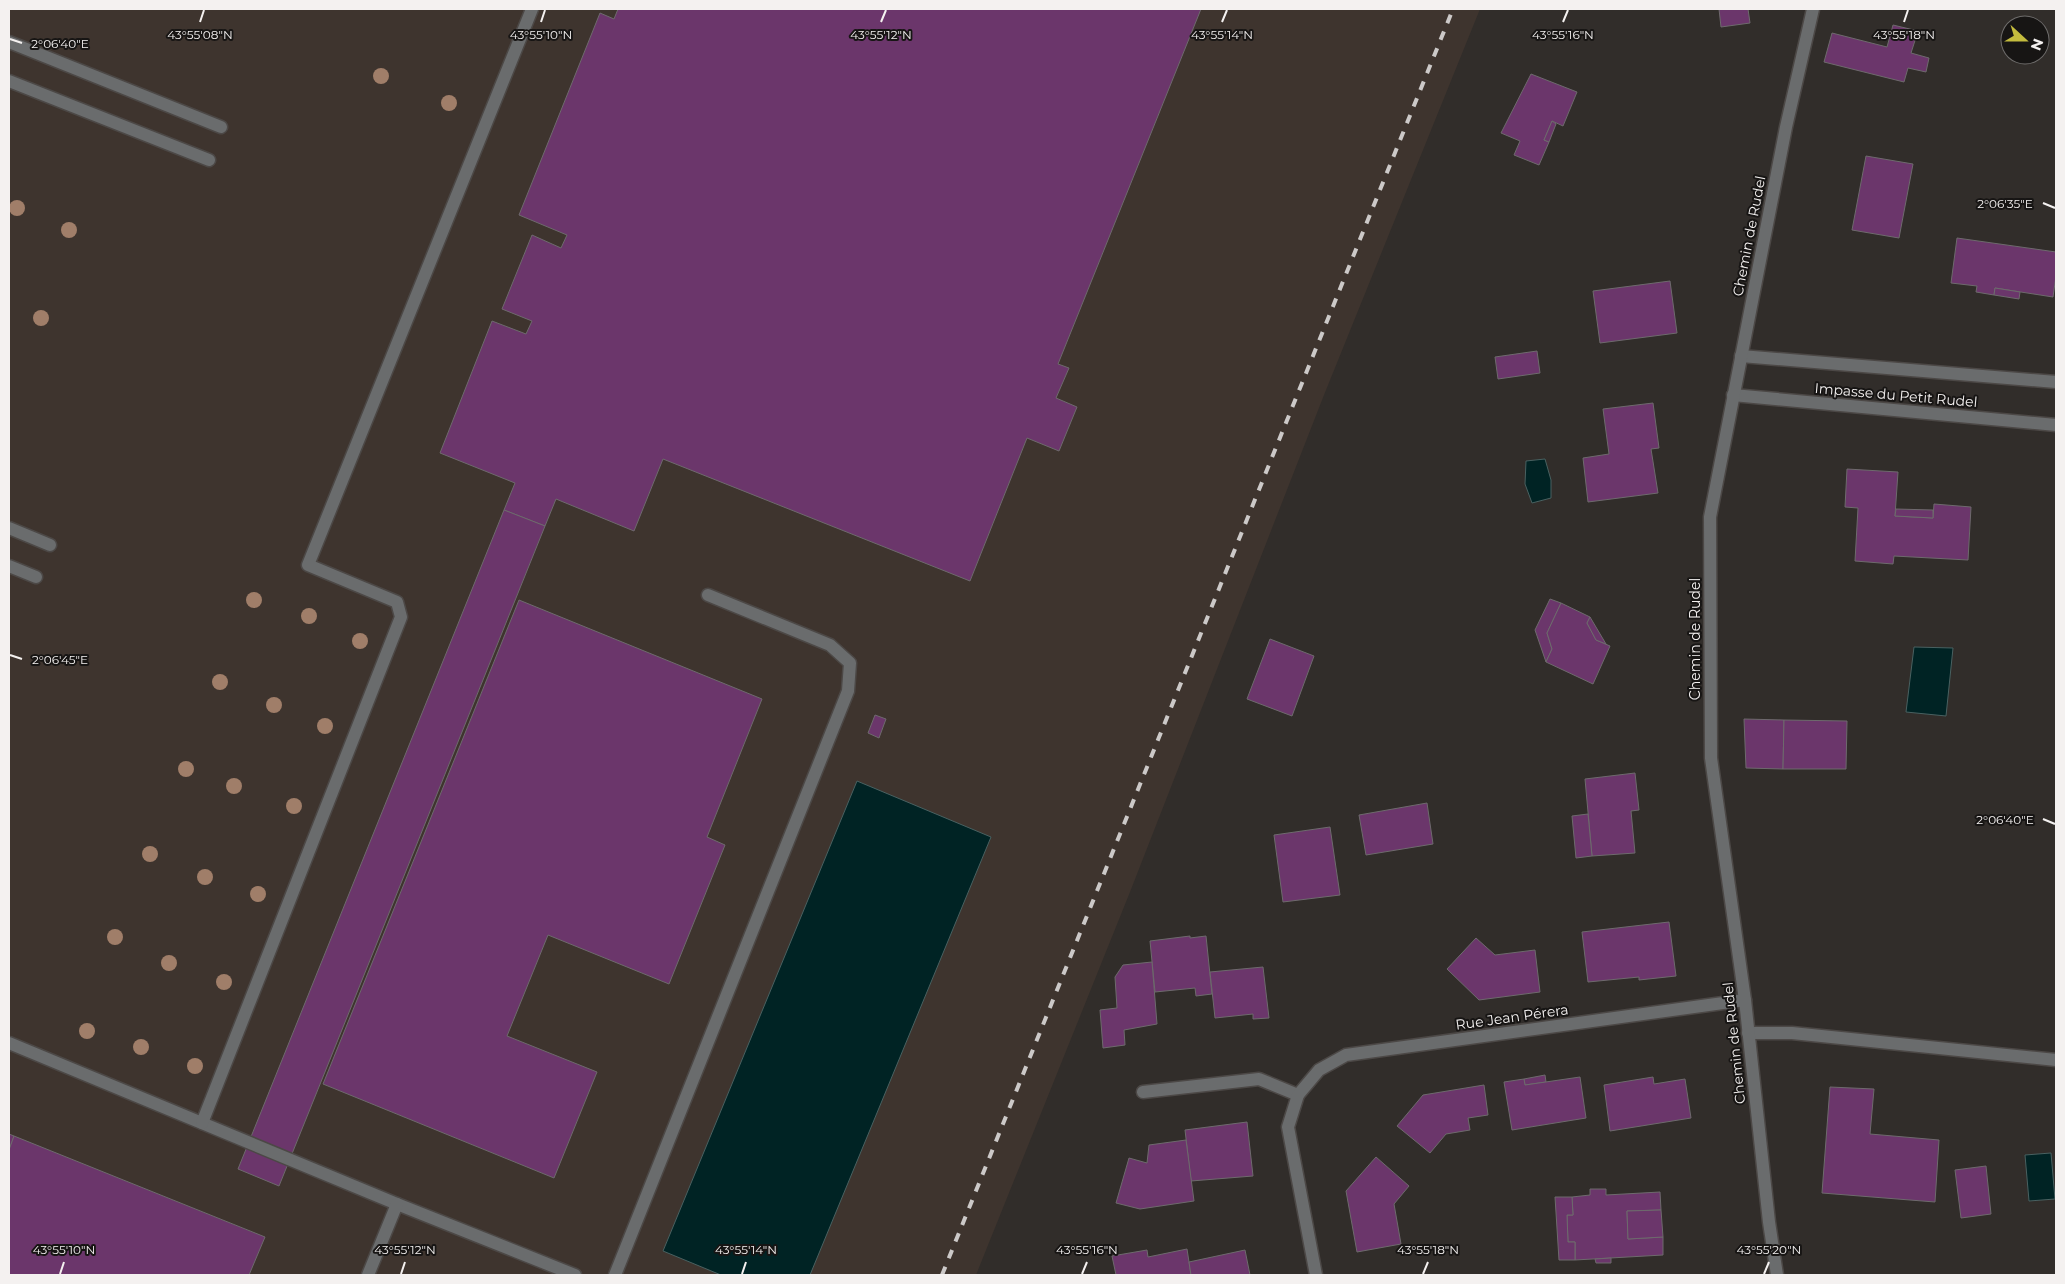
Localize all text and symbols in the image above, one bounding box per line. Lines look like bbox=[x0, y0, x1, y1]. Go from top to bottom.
north arrow bbox=[2000, 15, 2050, 65]
text: 43°55'08"N bbox=[167, 27, 233, 42]
text: 43°55'10"N bbox=[510, 27, 572, 42]
text: 43°55'12"N bbox=[850, 27, 912, 42]
text: 43°55'14"N bbox=[1191, 27, 1253, 42]
text: 43°55'16"N bbox=[1532, 27, 1594, 42]
text: 43°55'18"N bbox=[1873, 27, 1935, 42]
text: 2°06'40"E bbox=[31, 36, 89, 51]
text: N bbox=[2027, 36, 2048, 53]
street label: Chemin de Rudel bbox=[1728, 174, 1770, 298]
text: 2°06'35"E bbox=[1977, 196, 2033, 211]
street label: Impasse du Petit Rudel bbox=[1814, 379, 1978, 411]
street label: Chemin de Rudel bbox=[1686, 578, 1704, 700]
text: 2°06'45"E bbox=[32, 652, 88, 667]
text: 2°06'40"E bbox=[1976, 812, 2034, 827]
street label: Chemin de Rudel bbox=[1719, 981, 1749, 1105]
street label: Rue Jean Pérera bbox=[1454, 1000, 1570, 1034]
text: 43°55'10"N bbox=[33, 1242, 95, 1257]
text: 43°55'12"N bbox=[374, 1242, 436, 1257]
text: 43°55'14"N bbox=[715, 1242, 777, 1257]
text: 43°55'16"N bbox=[1056, 1242, 1118, 1257]
text: 43°55'18"N bbox=[1397, 1242, 1459, 1257]
text: 43°55'20"N bbox=[1737, 1242, 1801, 1257]

